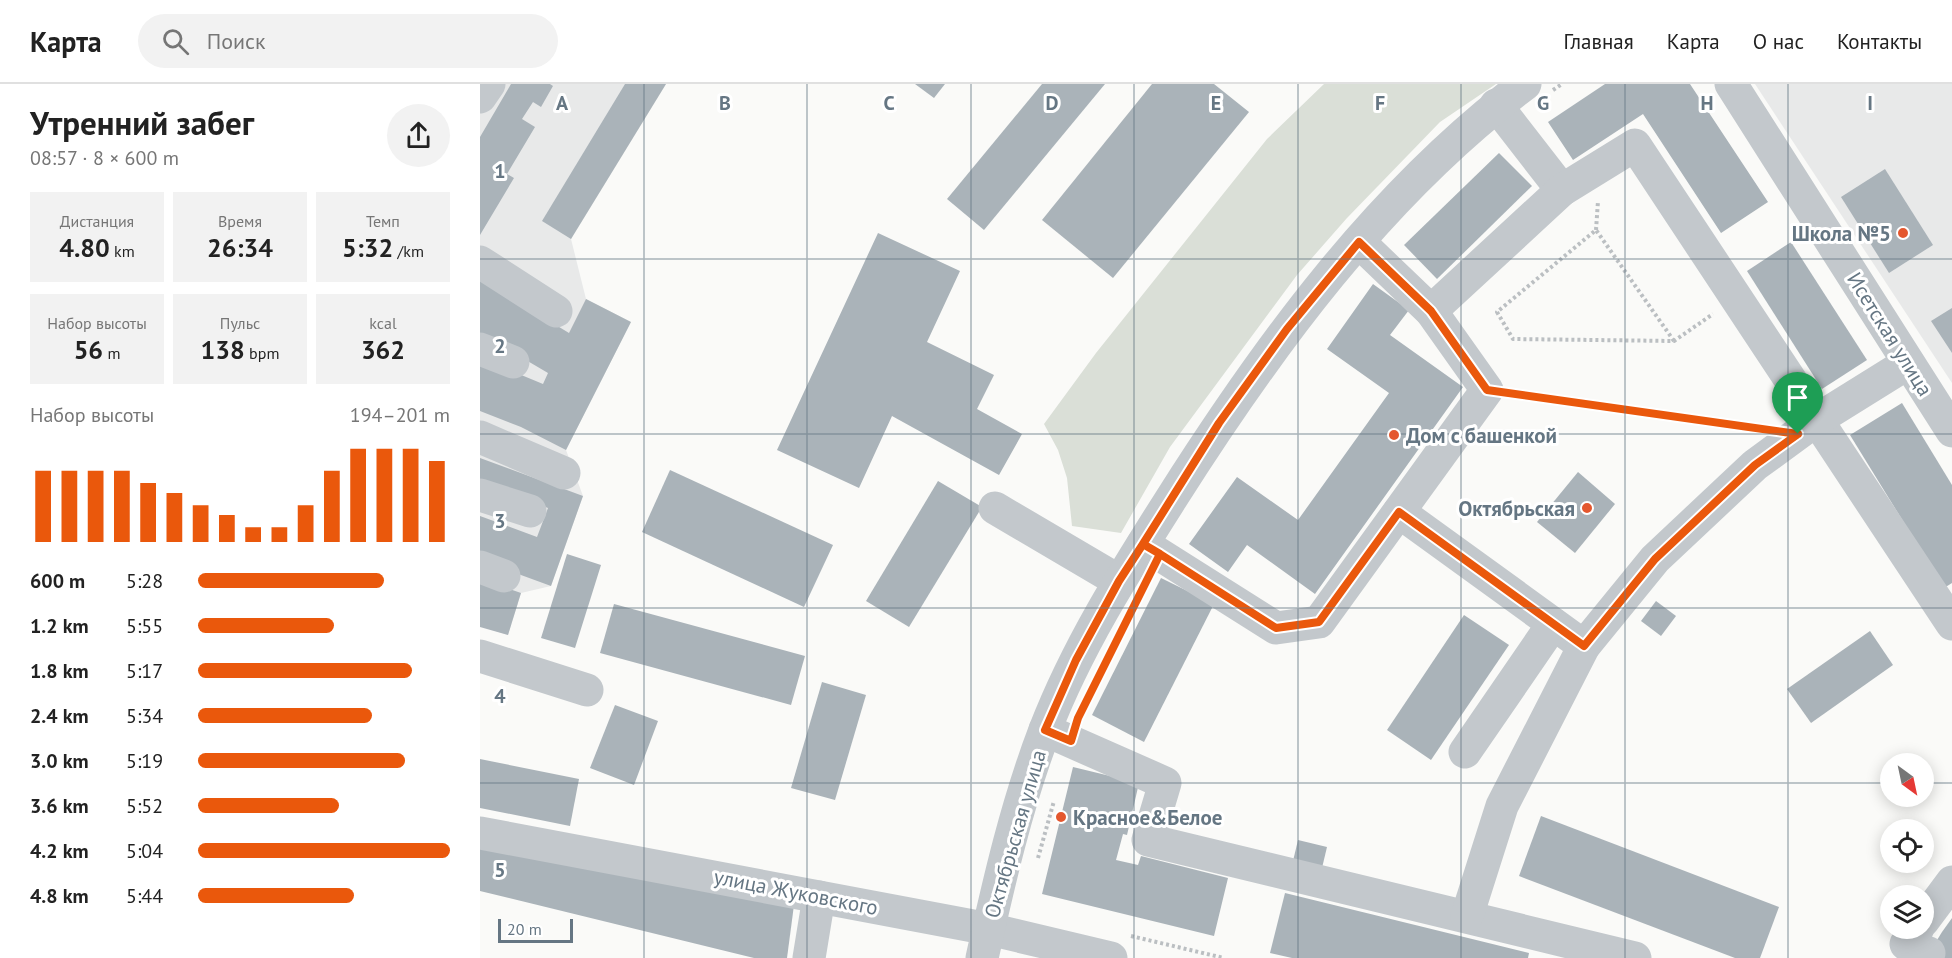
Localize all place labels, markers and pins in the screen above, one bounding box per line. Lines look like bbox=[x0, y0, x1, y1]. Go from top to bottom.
place label: Школа №5 bbox=[1792, 220, 1891, 247]
marker: Школа №5 bbox=[1896, 226, 1910, 240]
pin bbox=[1772, 372, 1823, 434]
place label: Дом с башенкой bbox=[1406, 422, 1557, 449]
marker: Дом с башенкой bbox=[1387, 428, 1401, 442]
place label: Октябрьская bbox=[1458, 495, 1575, 522]
marker: Октябрьская bbox=[1580, 501, 1594, 515]
place label: Красное&Белое bbox=[1073, 804, 1222, 831]
marker: Красное&Белое bbox=[1054, 810, 1068, 824]

